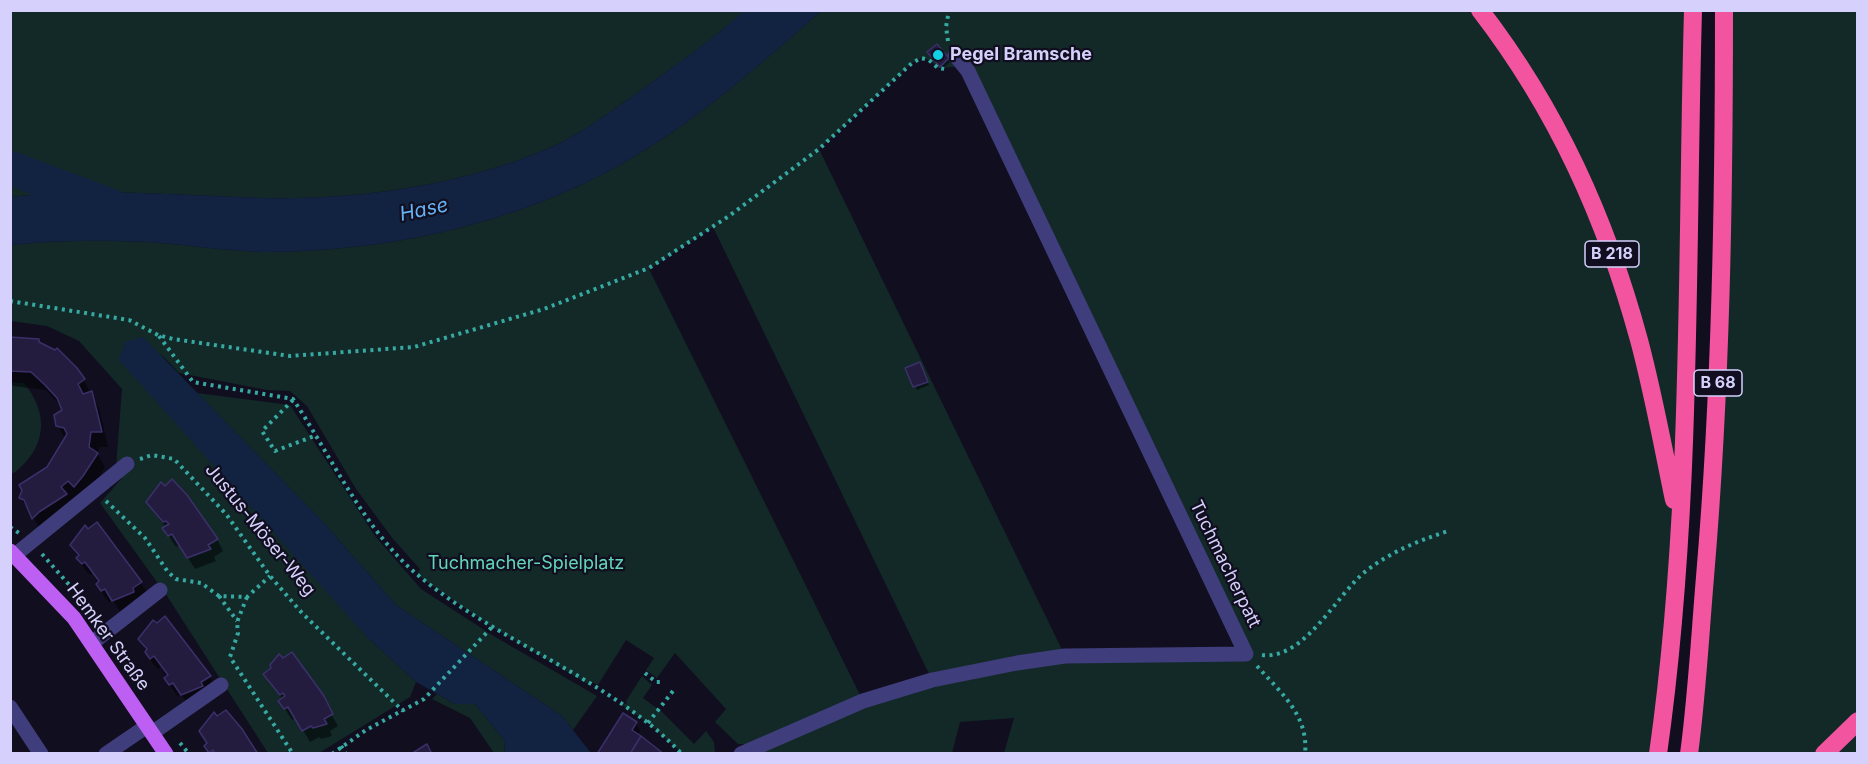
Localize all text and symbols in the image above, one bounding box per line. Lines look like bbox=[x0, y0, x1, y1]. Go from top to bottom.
place label: Pegel Bramsche bbox=[950, 44, 1092, 66]
marker: Pegel Bramsche bbox=[931, 48, 945, 62]
water label: Hase bbox=[397, 193, 451, 227]
road number: B 218 bbox=[1585, 241, 1639, 267]
road number: B 68 bbox=[1694, 370, 1742, 396]
street label: Justus-Möser-Weg bbox=[200, 460, 320, 600]
street label: Tuchmacherpatt bbox=[1185, 497, 1265, 631]
park label: Tuchmacher-Spielplatz bbox=[428, 553, 624, 575]
street label: Hemker Straße bbox=[62, 579, 154, 695]

